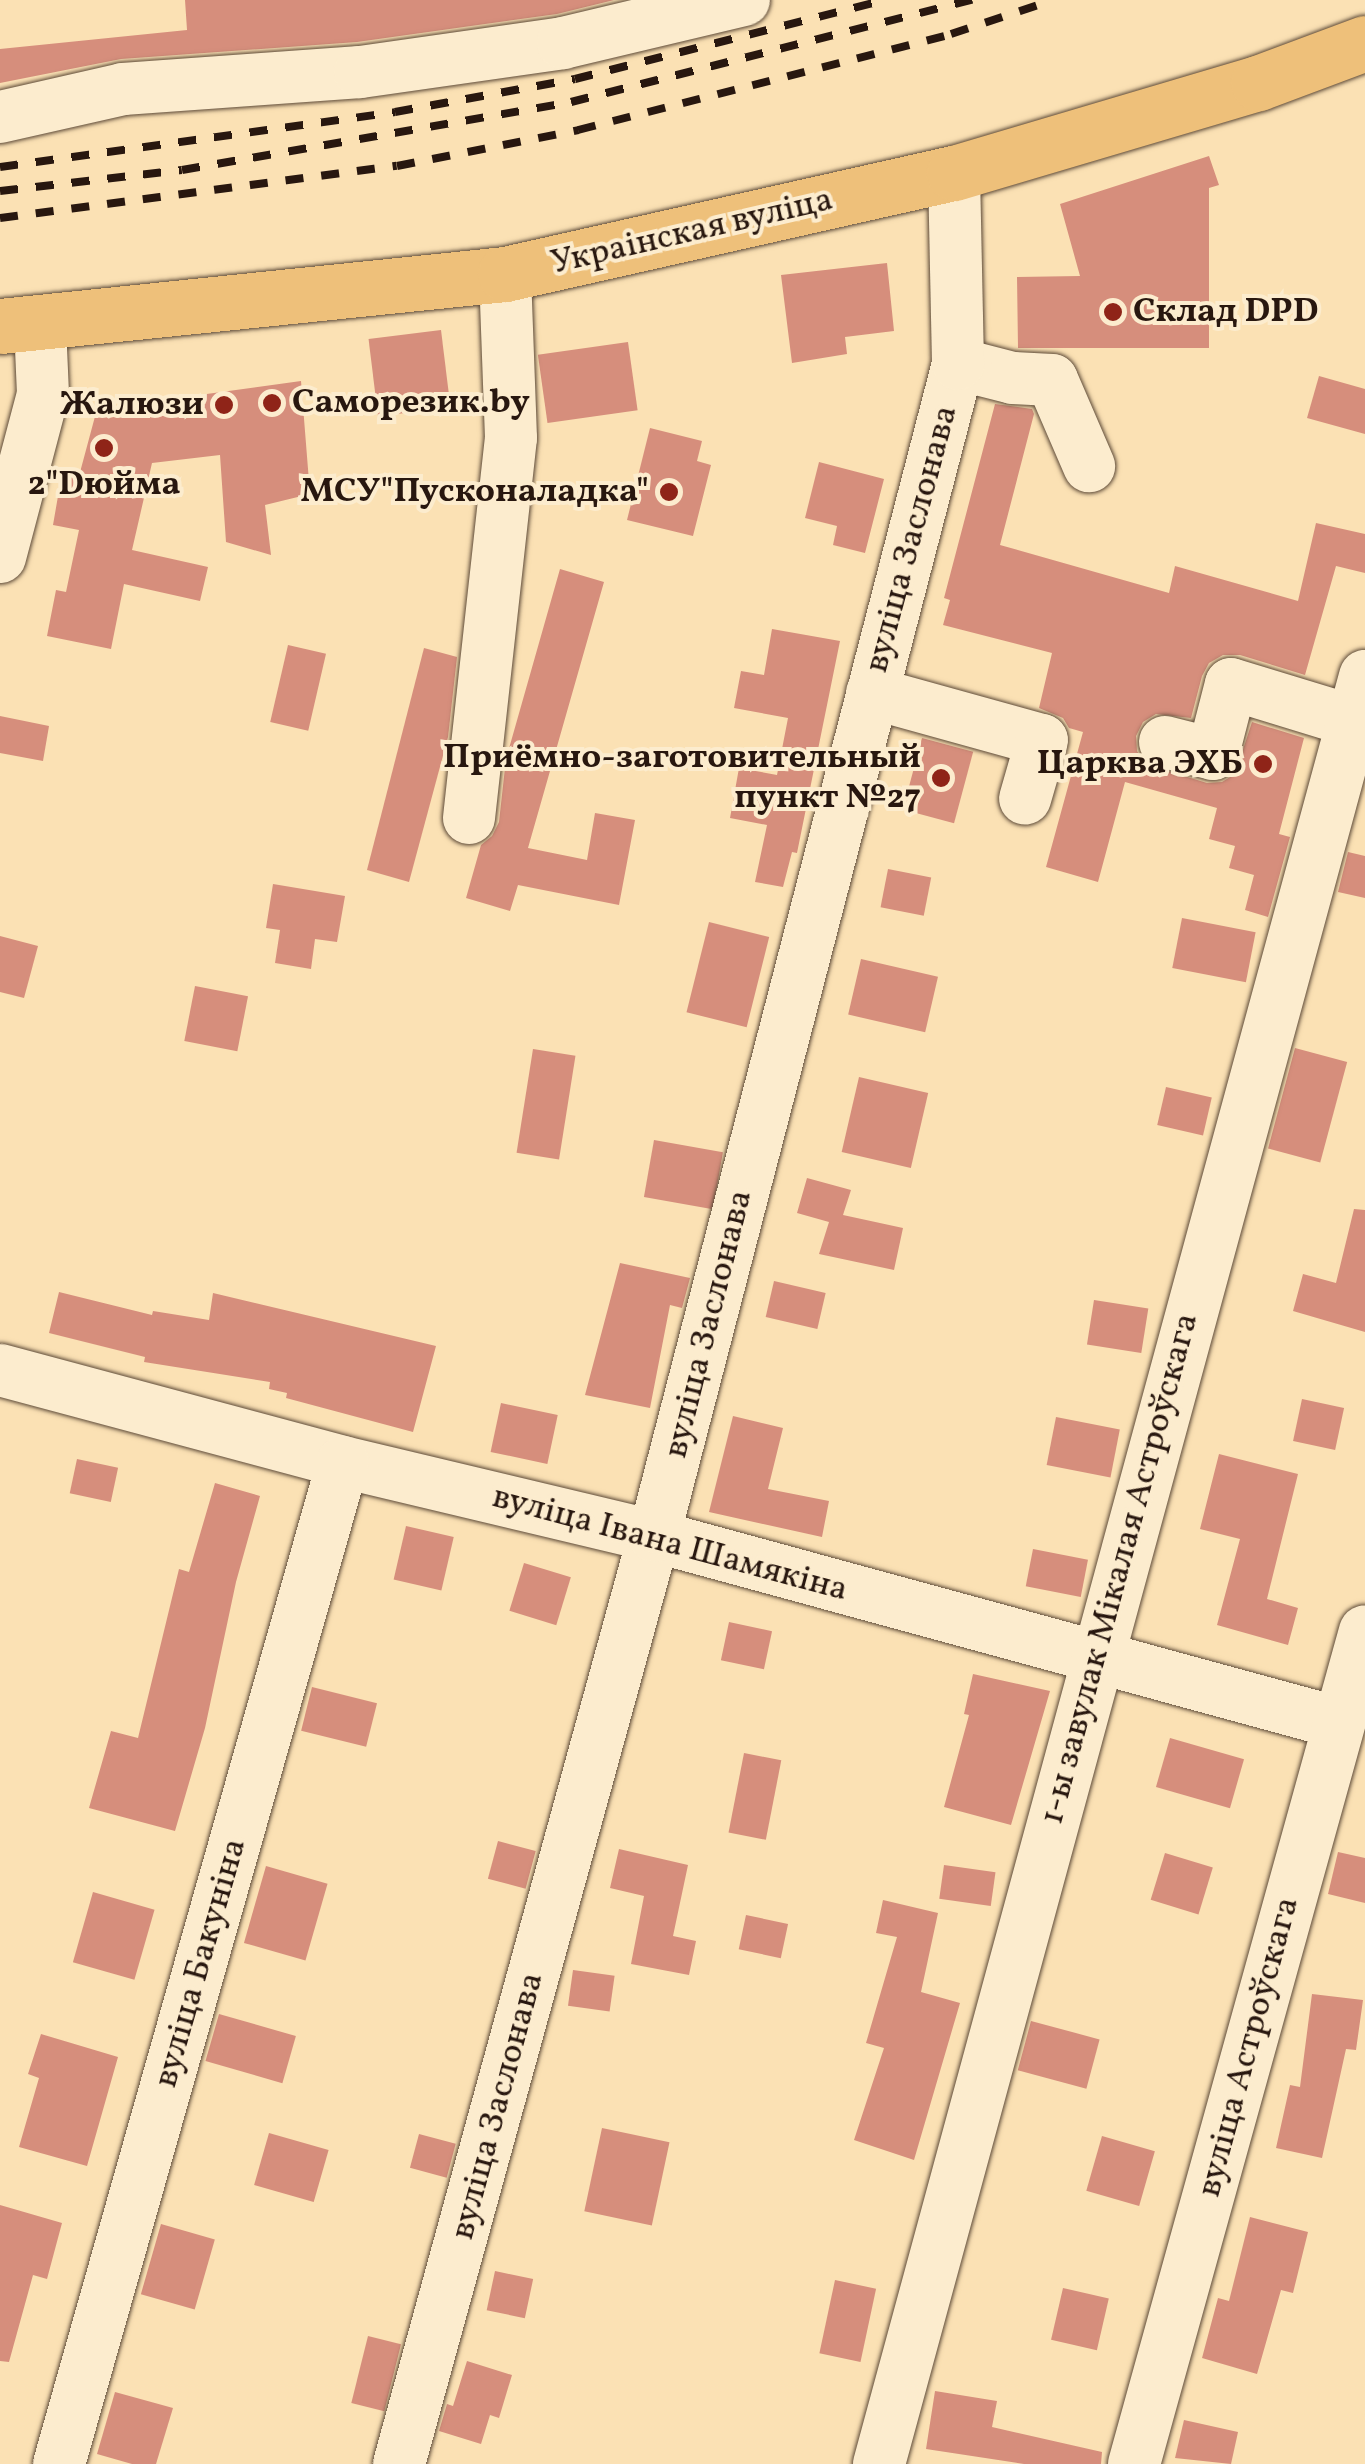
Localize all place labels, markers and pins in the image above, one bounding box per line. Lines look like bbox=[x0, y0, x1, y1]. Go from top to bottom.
place label: Склад DPD bbox=[1133, 291, 1318, 333]
marker: Склад DPD bbox=[1102, 301, 1124, 323]
place label: Саморезик.by bbox=[292, 382, 530, 424]
place label: Жалюзи bbox=[60, 384, 204, 426]
marker: Саморезик.by bbox=[261, 392, 283, 414]
marker: Жалюзи bbox=[213, 394, 235, 416]
marker: 2"Dюйма bbox=[93, 437, 115, 459]
place label: 2"Dюйма bbox=[27, 464, 181, 506]
place label: МСУ"Пусконаладка" bbox=[301, 471, 649, 513]
marker: МСУ"Пусконаладка" bbox=[658, 481, 680, 503]
place label: Приёмно-заготовительный пункт №27 bbox=[443, 737, 921, 819]
place label: Царква ЭХБ bbox=[1037, 743, 1243, 785]
marker: Царква ЭХБ bbox=[1252, 753, 1274, 775]
marker: Приёмно-заготовительный пункт №27 bbox=[930, 767, 952, 789]

